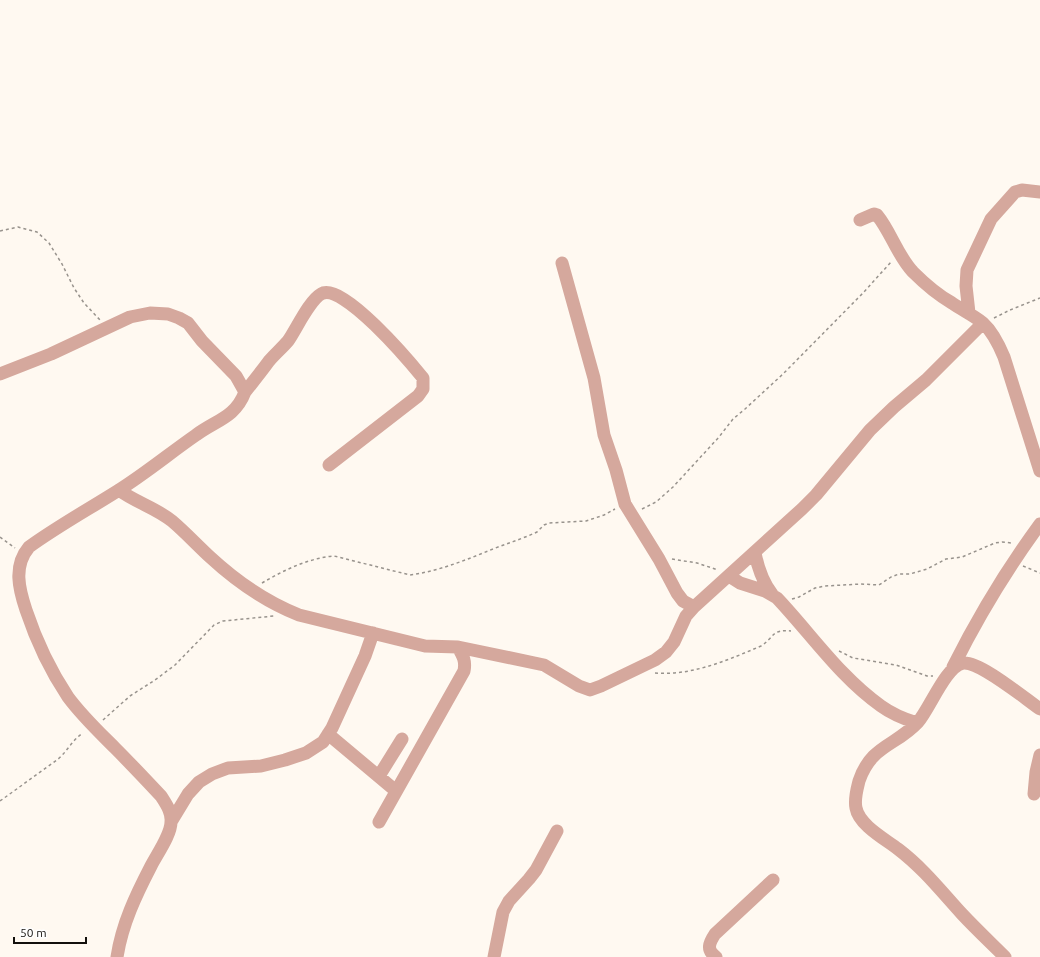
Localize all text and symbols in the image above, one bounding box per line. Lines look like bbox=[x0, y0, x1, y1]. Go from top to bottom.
scale bar bbox=[14, 919, 86, 945]
text: 50 m bbox=[20, 926, 47, 939]

